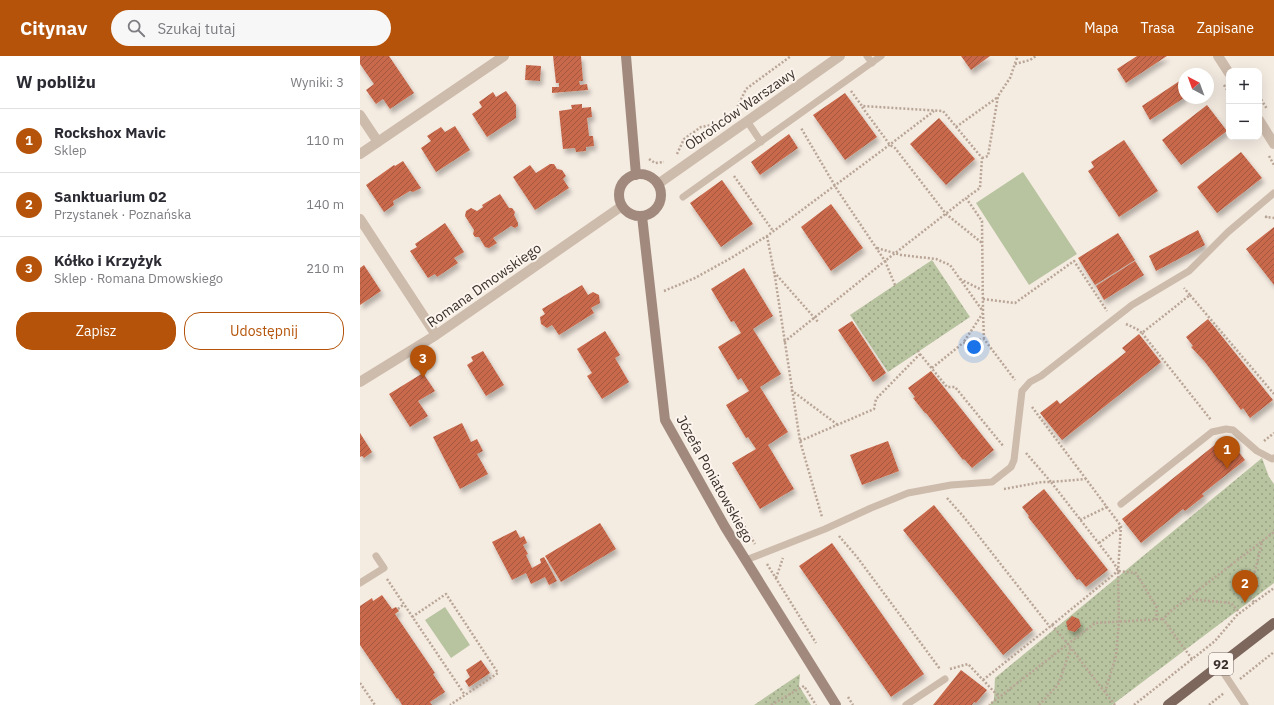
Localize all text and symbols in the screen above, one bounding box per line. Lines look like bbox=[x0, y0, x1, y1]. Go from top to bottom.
search box bbox=[111, 10, 391, 46]
text: Citynav bbox=[20, 16, 87, 40]
icon: search bbox=[125, 17, 147, 39]
text: Szukaj tutaj bbox=[157, 19, 236, 38]
text: Mapa bbox=[1084, 19, 1119, 37]
text: Trasa bbox=[1141, 19, 1175, 37]
text: Zapisane bbox=[1197, 19, 1254, 37]
street label: Obrońców Warszawy bbox=[681, 64, 799, 154]
north arrow bbox=[1178, 68, 1214, 104]
map controls bbox=[1226, 68, 1262, 140]
button: + bbox=[1226, 68, 1262, 104]
text: W pobliżu bbox=[16, 71, 96, 93]
text: Wyniki: 3 bbox=[291, 74, 344, 91]
button: − bbox=[1226, 104, 1262, 140]
text: Rockshox Mavic bbox=[54, 123, 166, 142]
text: 1 bbox=[25, 132, 33, 149]
text: 110 m bbox=[306, 132, 344, 149]
text: Sklep bbox=[54, 142, 87, 159]
text: Sanktuarium 02 bbox=[54, 187, 167, 206]
text: 2 bbox=[25, 196, 33, 213]
text: 140 m bbox=[306, 196, 344, 213]
text: Przystanek · Poznańska bbox=[54, 206, 191, 223]
street label: Romana Dmowskiego bbox=[423, 239, 545, 331]
text: Kółko i Krzyżyk bbox=[54, 251, 162, 270]
text: 3 bbox=[25, 260, 33, 277]
text: 210 m bbox=[306, 260, 344, 277]
text: Sklep · Romana Dmowskiego bbox=[54, 270, 223, 287]
button: Zapisz bbox=[16, 312, 176, 350]
button: Udostępnij bbox=[184, 312, 344, 350]
your location bbox=[964, 337, 984, 357]
pin: 3 bbox=[410, 345, 436, 378]
street label: Józefa Poniatowskiego bbox=[672, 412, 758, 546]
pin: 1 bbox=[1214, 436, 1240, 469]
pin: 2 bbox=[1232, 570, 1258, 603]
road number: 92 bbox=[1209, 653, 1233, 675]

